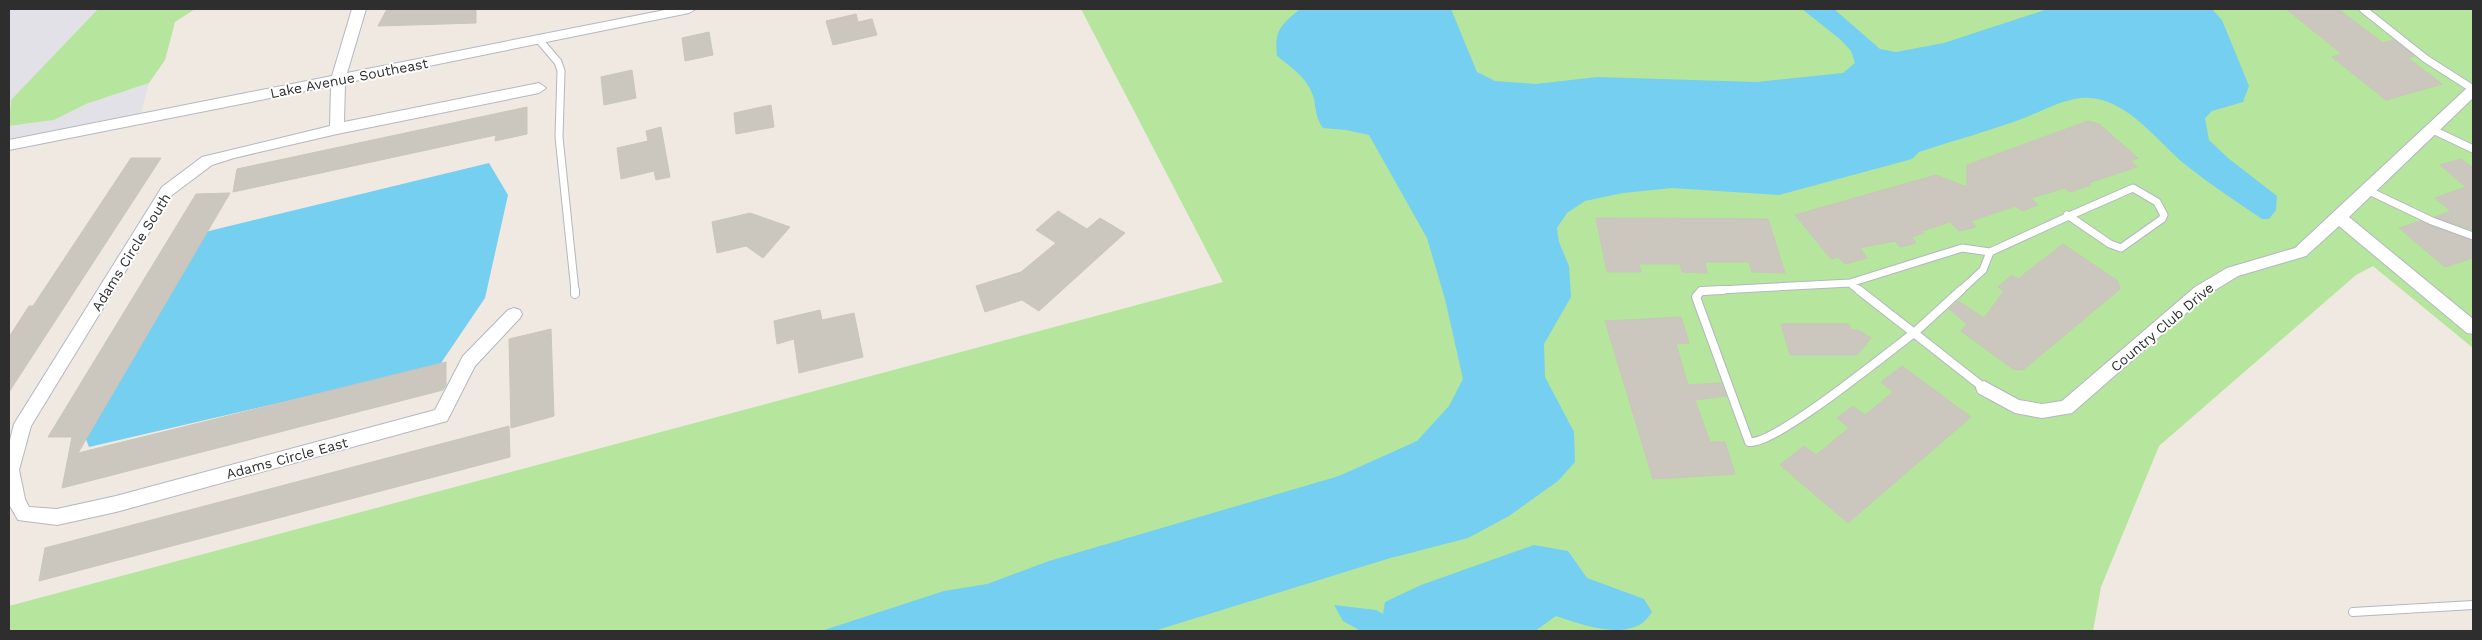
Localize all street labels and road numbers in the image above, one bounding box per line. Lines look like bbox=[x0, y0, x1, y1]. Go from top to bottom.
street label: Lake Avenue Southeast bbox=[269, 55, 429, 101]
street label: Adams Circle South bbox=[88, 190, 174, 314]
street label: Country Club Drive bbox=[2107, 279, 2217, 375]
street label: Adams Circle East bbox=[224, 434, 350, 482]

